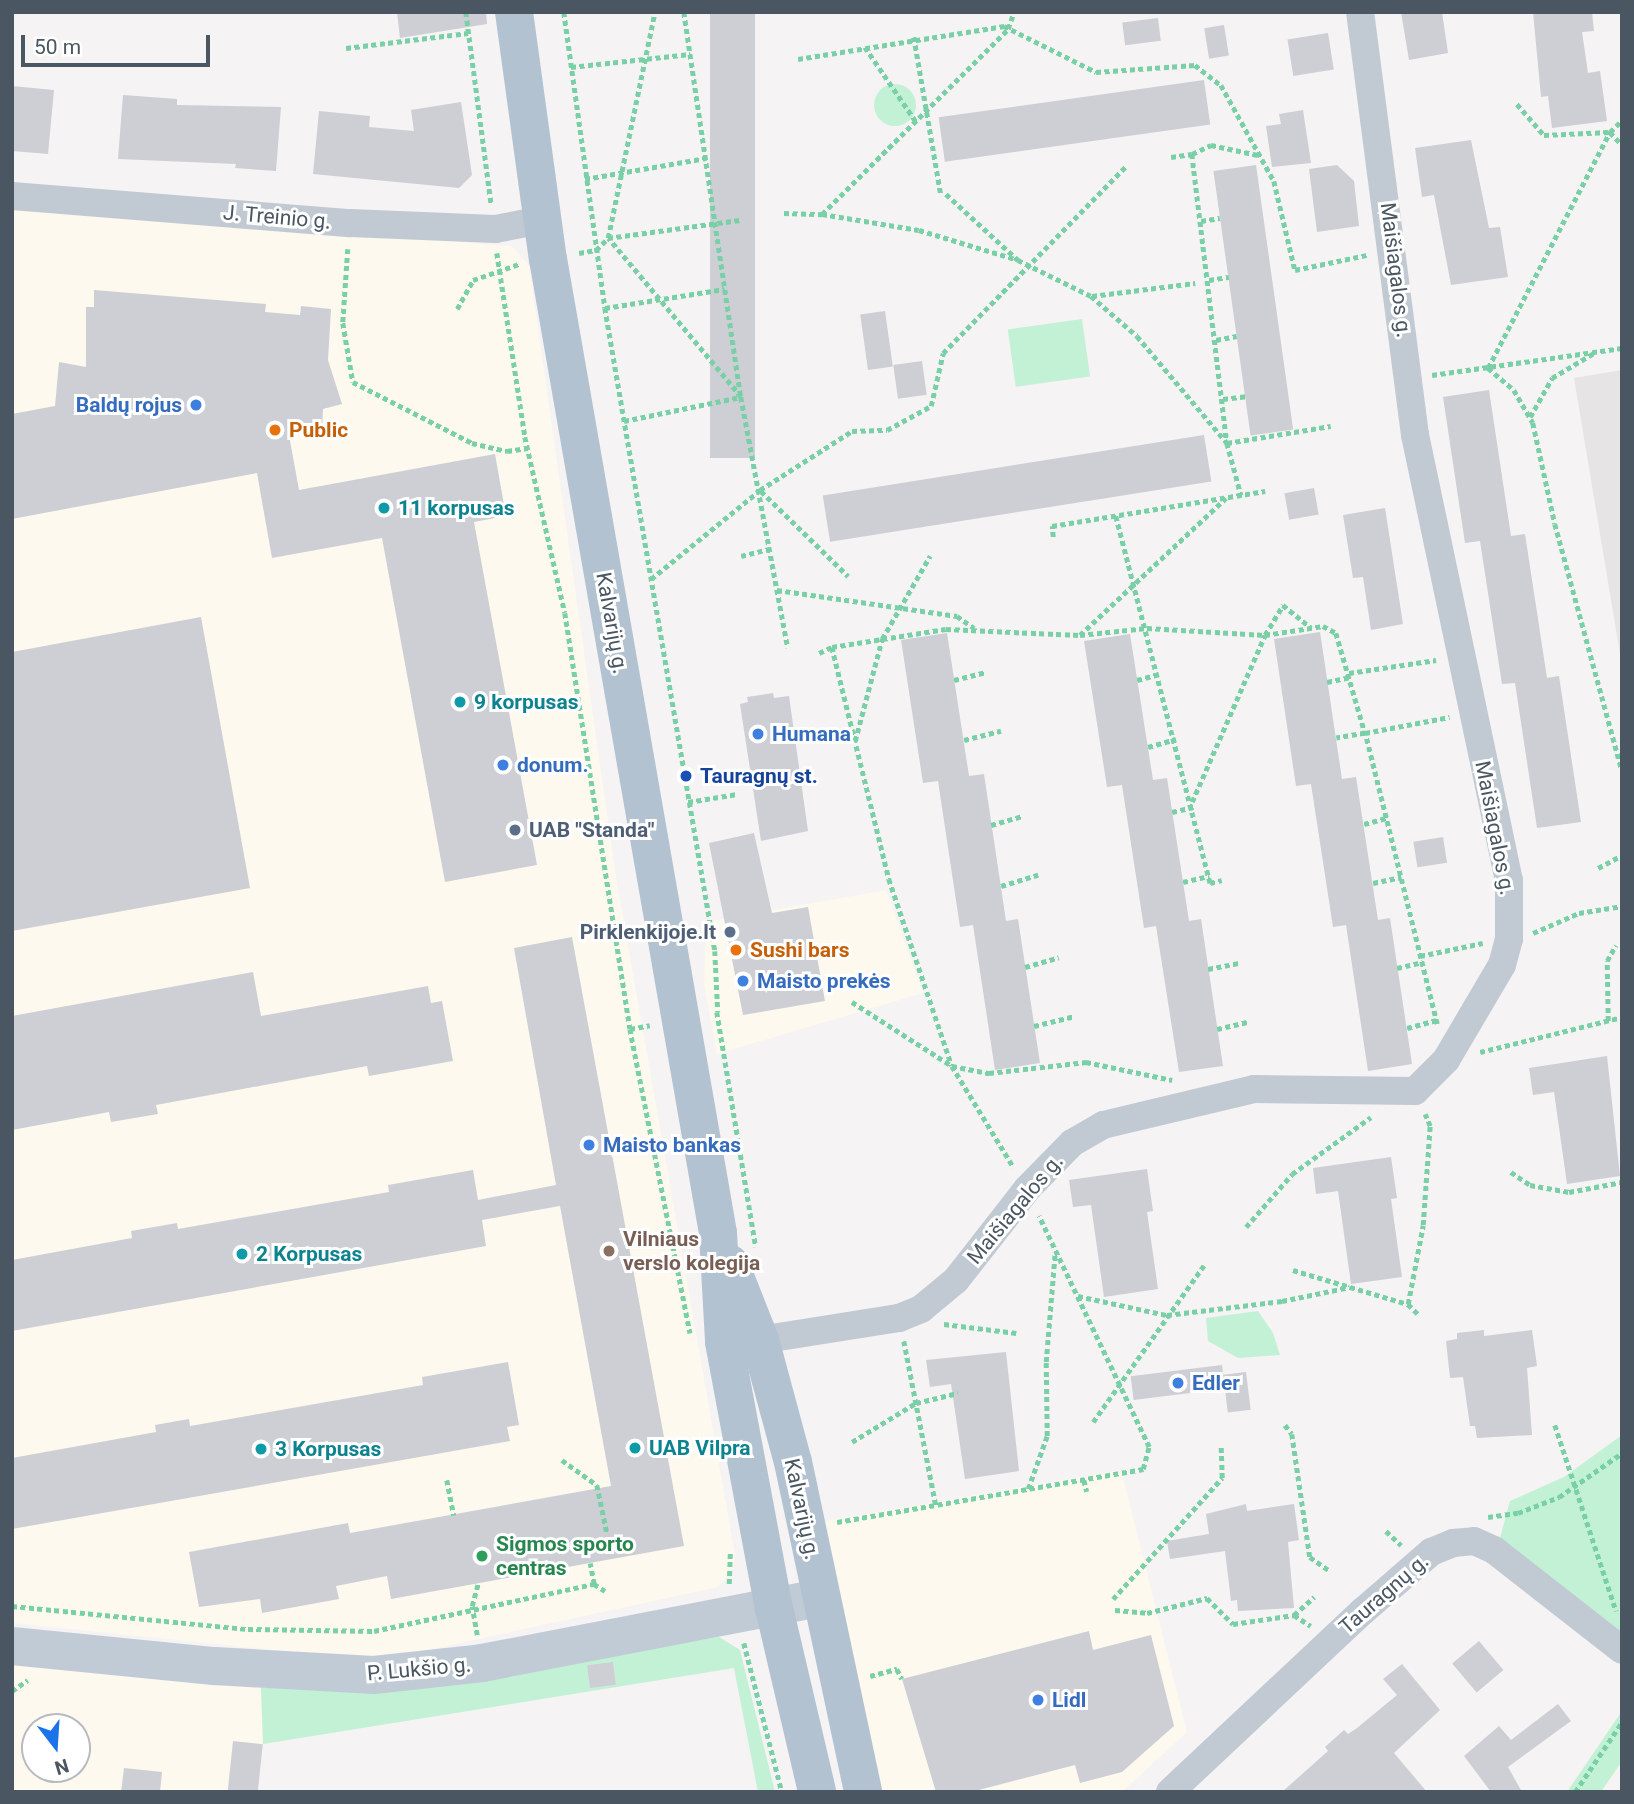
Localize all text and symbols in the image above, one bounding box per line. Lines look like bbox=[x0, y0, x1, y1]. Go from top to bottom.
scale bar bbox=[24, 21, 214, 65]
text: 50 m bbox=[34, 35, 81, 59]
street label: J. Treinio g. bbox=[222, 200, 332, 234]
street label: Maišiagalos g. bbox=[1375, 201, 1417, 339]
place label: Baldų rojus bbox=[76, 392, 182, 418]
marker: Baldų rojus bbox=[188, 397, 204, 413]
place label: Public bbox=[289, 417, 348, 443]
marker: Public bbox=[267, 422, 283, 438]
place label: 11 korpusas bbox=[398, 495, 514, 521]
marker: 11 korpusas bbox=[376, 500, 392, 516]
street label: Kalvarijų g. bbox=[591, 570, 633, 676]
place label: 9 korpusas bbox=[474, 689, 578, 715]
marker: 9 korpusas bbox=[452, 694, 468, 710]
place label: Humana bbox=[772, 721, 851, 747]
marker: Humana bbox=[750, 726, 766, 742]
place label: donum. bbox=[517, 752, 588, 778]
marker: donum. bbox=[495, 757, 511, 773]
street label: Maišiagalos g. bbox=[1470, 759, 1520, 897]
place label: Tauragnų st. bbox=[700, 763, 818, 789]
marker: Tauragnų st. bbox=[678, 768, 694, 784]
place label: UAB "Standa" bbox=[529, 817, 654, 843]
marker: UAB "Standa" bbox=[507, 822, 523, 838]
place label: Pirklenkijoje.lt bbox=[580, 919, 716, 945]
marker: Pirklenkijoje.lt bbox=[722, 924, 738, 940]
place label: Sushi bars bbox=[750, 937, 850, 963]
marker: Sushi bars bbox=[728, 942, 744, 958]
place label: Maisto prekės bbox=[757, 968, 891, 994]
marker: Maisto prekės bbox=[735, 973, 751, 989]
place label: Maisto bankas bbox=[603, 1132, 741, 1158]
marker: Maisto bankas bbox=[581, 1137, 597, 1153]
street label: Maišiagalos g. bbox=[962, 1149, 1068, 1269]
place label: Vilniaus verslo kolegija bbox=[623, 1226, 760, 1276]
place label: 2 Korpusas bbox=[256, 1241, 362, 1267]
marker: Vilniaus verslo kolegija bbox=[601, 1243, 617, 1259]
marker: 2 Korpusas bbox=[234, 1246, 250, 1262]
place label: Edler bbox=[1192, 1370, 1240, 1396]
marker: Edler bbox=[1170, 1375, 1186, 1391]
place label: UAB Vilpra bbox=[649, 1435, 751, 1461]
place label: 3 Korpusas bbox=[275, 1436, 381, 1462]
marker: UAB Vilpra bbox=[627, 1440, 643, 1456]
marker: 3 Korpusas bbox=[253, 1441, 269, 1457]
street label: Kalvarijų g. bbox=[779, 1456, 825, 1562]
place label: Sigmos sporto centras bbox=[496, 1531, 634, 1581]
marker: Sigmos sporto centras bbox=[474, 1548, 490, 1564]
street label: Tauragnų g. bbox=[1334, 1548, 1434, 1640]
street label: P. Lukšio g. bbox=[366, 1652, 472, 1686]
place label: Lidl bbox=[1052, 1687, 1086, 1713]
marker: Lidl bbox=[1030, 1692, 1046, 1708]
north arrow bbox=[21, 1713, 91, 1783]
text: N bbox=[52, 1754, 71, 1780]

